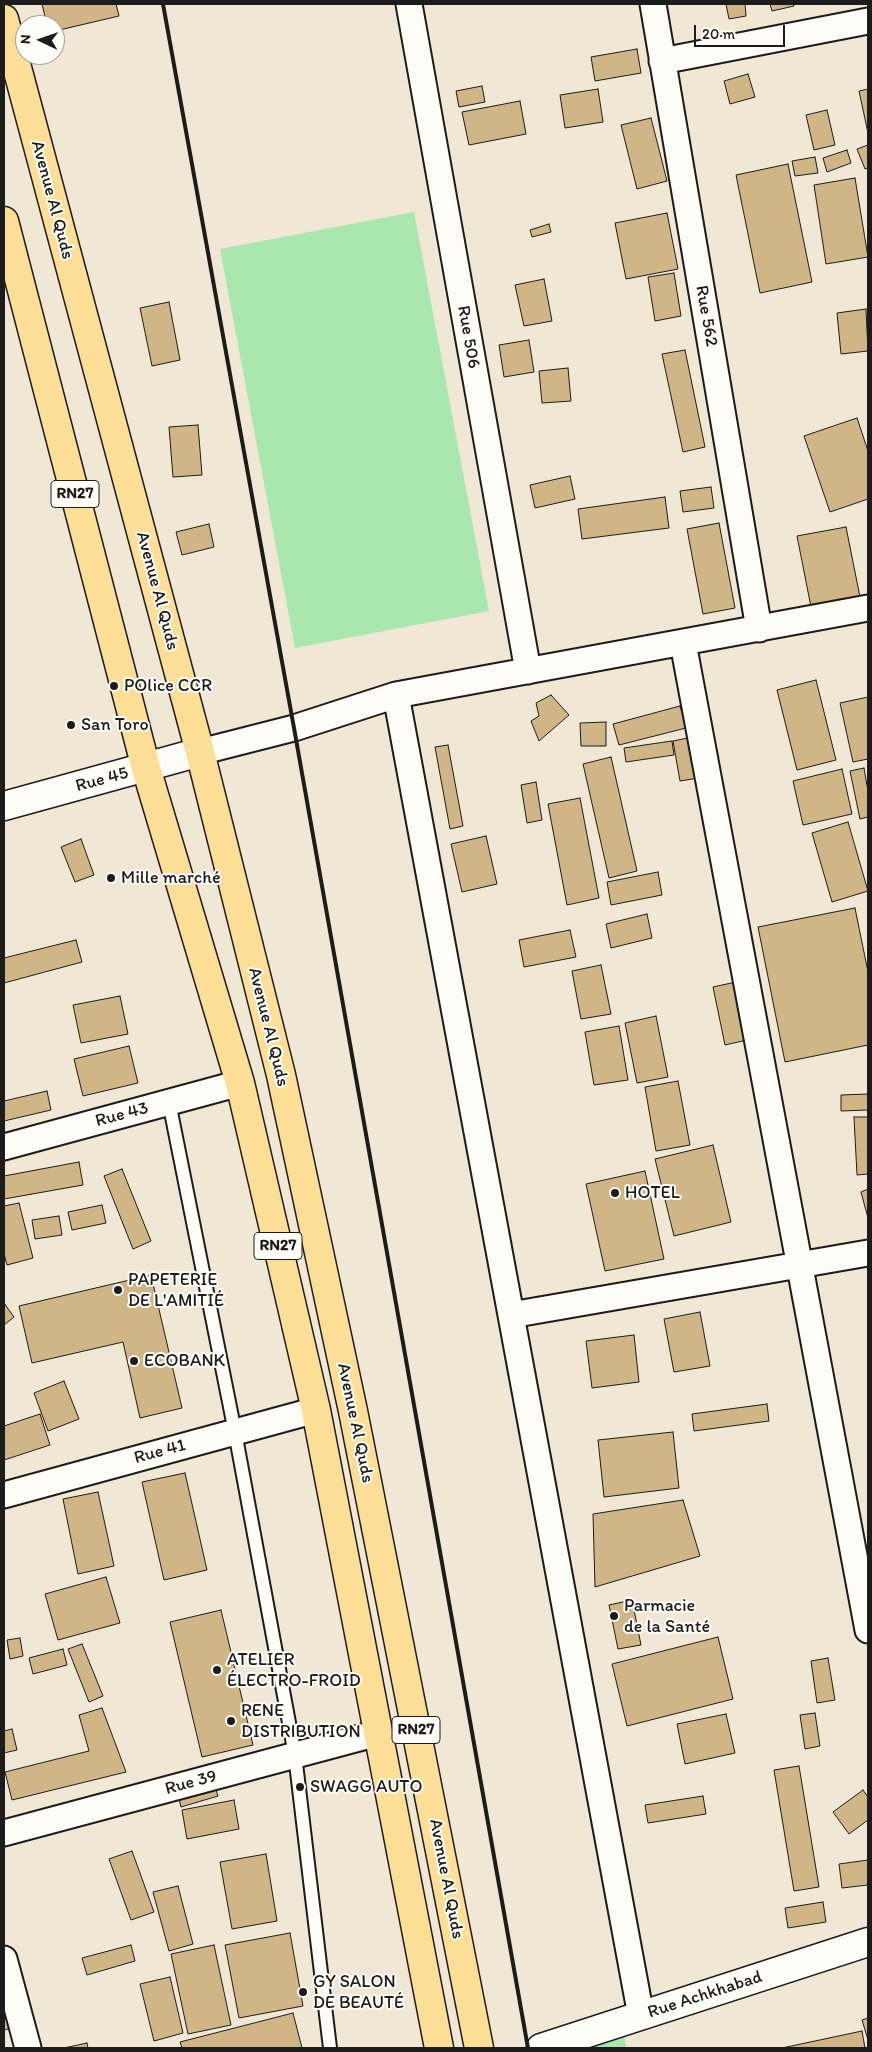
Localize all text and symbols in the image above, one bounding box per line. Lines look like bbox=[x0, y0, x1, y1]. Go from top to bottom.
north arrow bbox=[15, 15, 65, 65]
scale bar bbox=[697, 15, 788, 47]
text: 20 m bbox=[702, 25, 735, 43]
text: N bbox=[17, 34, 34, 44]
street label: Avenue Al Quds bbox=[26, 138, 78, 262]
street label: Rue 562 bbox=[690, 284, 722, 348]
street label: Rue 506 bbox=[452, 304, 484, 370]
road number: RN27 bbox=[51, 480, 99, 508]
street label: Avenue Al Quds bbox=[131, 529, 183, 653]
place label: POlice CCR bbox=[124, 675, 212, 697]
marker: POlice CCR bbox=[108, 680, 120, 692]
place label: San Toro bbox=[81, 714, 149, 736]
marker: San Toro bbox=[65, 719, 77, 731]
street label: Rue 45 bbox=[73, 763, 131, 797]
place label: Mille marché bbox=[121, 867, 221, 889]
marker: Mille marché bbox=[105, 872, 117, 884]
street label: Avenue Al Quds bbox=[243, 965, 293, 1089]
street label: Rue 43 bbox=[93, 1098, 151, 1132]
place label: HOTEL bbox=[625, 1182, 680, 1204]
marker: HOTEL bbox=[609, 1187, 621, 1199]
road number: RN27 bbox=[254, 1232, 302, 1260]
place label: PAPETERIE DE L'AMITIÉ bbox=[128, 1269, 224, 1312]
marker: PAPETERIE DE L'AMITIÉ bbox=[112, 1284, 124, 1296]
place label: ECOBANK bbox=[144, 1350, 225, 1372]
marker: ECOBANK bbox=[128, 1355, 140, 1367]
street label: Avenue Al Quds bbox=[332, 1361, 378, 1485]
street label: Rue 41 bbox=[132, 1435, 188, 1469]
place label: Parmacie de la Santé bbox=[624, 1595, 710, 1638]
marker: Parmacie de la Santé bbox=[608, 1610, 620, 1622]
place label: ATELIER ÉLECTRO-FROID bbox=[227, 1649, 361, 1692]
marker: ATELIER ÉLECTRO-FROID bbox=[211, 1664, 223, 1676]
place label: RENE DISTRIBUTION bbox=[241, 1700, 361, 1742]
marker: RENE DISTRIBUTION bbox=[225, 1715, 237, 1727]
road number: RN27 bbox=[392, 1716, 440, 1744]
street label: Rue 39 bbox=[163, 1766, 219, 1800]
place label: SWAGG AUTO bbox=[310, 1776, 422, 1798]
marker: SWAGG AUTO bbox=[294, 1781, 306, 1793]
street label: Avenue Al Quds bbox=[424, 1817, 468, 1941]
street label: Rue Achkhabad bbox=[645, 1966, 765, 2024]
place label: GY SALON DE BEAUTÉ bbox=[313, 1971, 404, 2014]
marker: GY SALON DE BEAUTÉ bbox=[297, 1986, 309, 1998]

